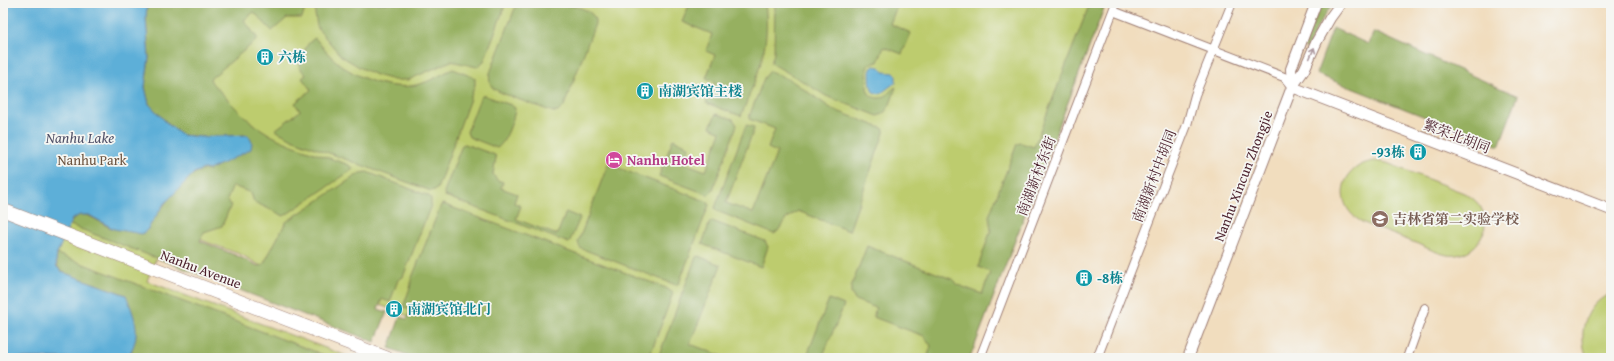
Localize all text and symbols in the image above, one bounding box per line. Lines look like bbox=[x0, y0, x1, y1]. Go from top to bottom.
building icon: 六栋 bbox=[255, 47, 275, 67]
place label: 六栋 bbox=[278, 47, 306, 67]
one-way arrow bbox=[1308, 48, 1316, 60]
building icon: 南湖宾馆主楼 bbox=[635, 81, 655, 101]
place label: 南湖宾馆主楼 bbox=[658, 81, 742, 101]
street label: Nanhu Xincun Zhongjie bbox=[1209, 107, 1277, 244]
street label: 繁荣北胡同 bbox=[1421, 114, 1493, 158]
water label: Nanhu Lake bbox=[46, 127, 114, 148]
street label: 南湖新村中胡同 bbox=[1127, 127, 1181, 225]
street label: 南湖新村东街 bbox=[1012, 133, 1060, 219]
place label: -93栋 bbox=[1371, 142, 1405, 162]
building icon: -93栋 bbox=[1408, 142, 1428, 162]
park label: Nanhu Park bbox=[57, 150, 127, 170]
hotel icon: Nanhu Hotel bbox=[604, 150, 624, 170]
place label: Nanhu Hotel bbox=[627, 150, 706, 170]
school or university icon: 吉林省第二实验学校 bbox=[1370, 209, 1390, 229]
place label: 吉林省第二实验学校 bbox=[1393, 209, 1519, 229]
street label: Nanhu Avenue bbox=[158, 244, 245, 294]
building icon: -8栋 bbox=[1074, 268, 1094, 288]
place label: -8栋 bbox=[1097, 268, 1123, 288]
building icon: 南湖宾馆北门 bbox=[384, 299, 404, 319]
place label: 南湖宾馆北门 bbox=[407, 299, 491, 319]

